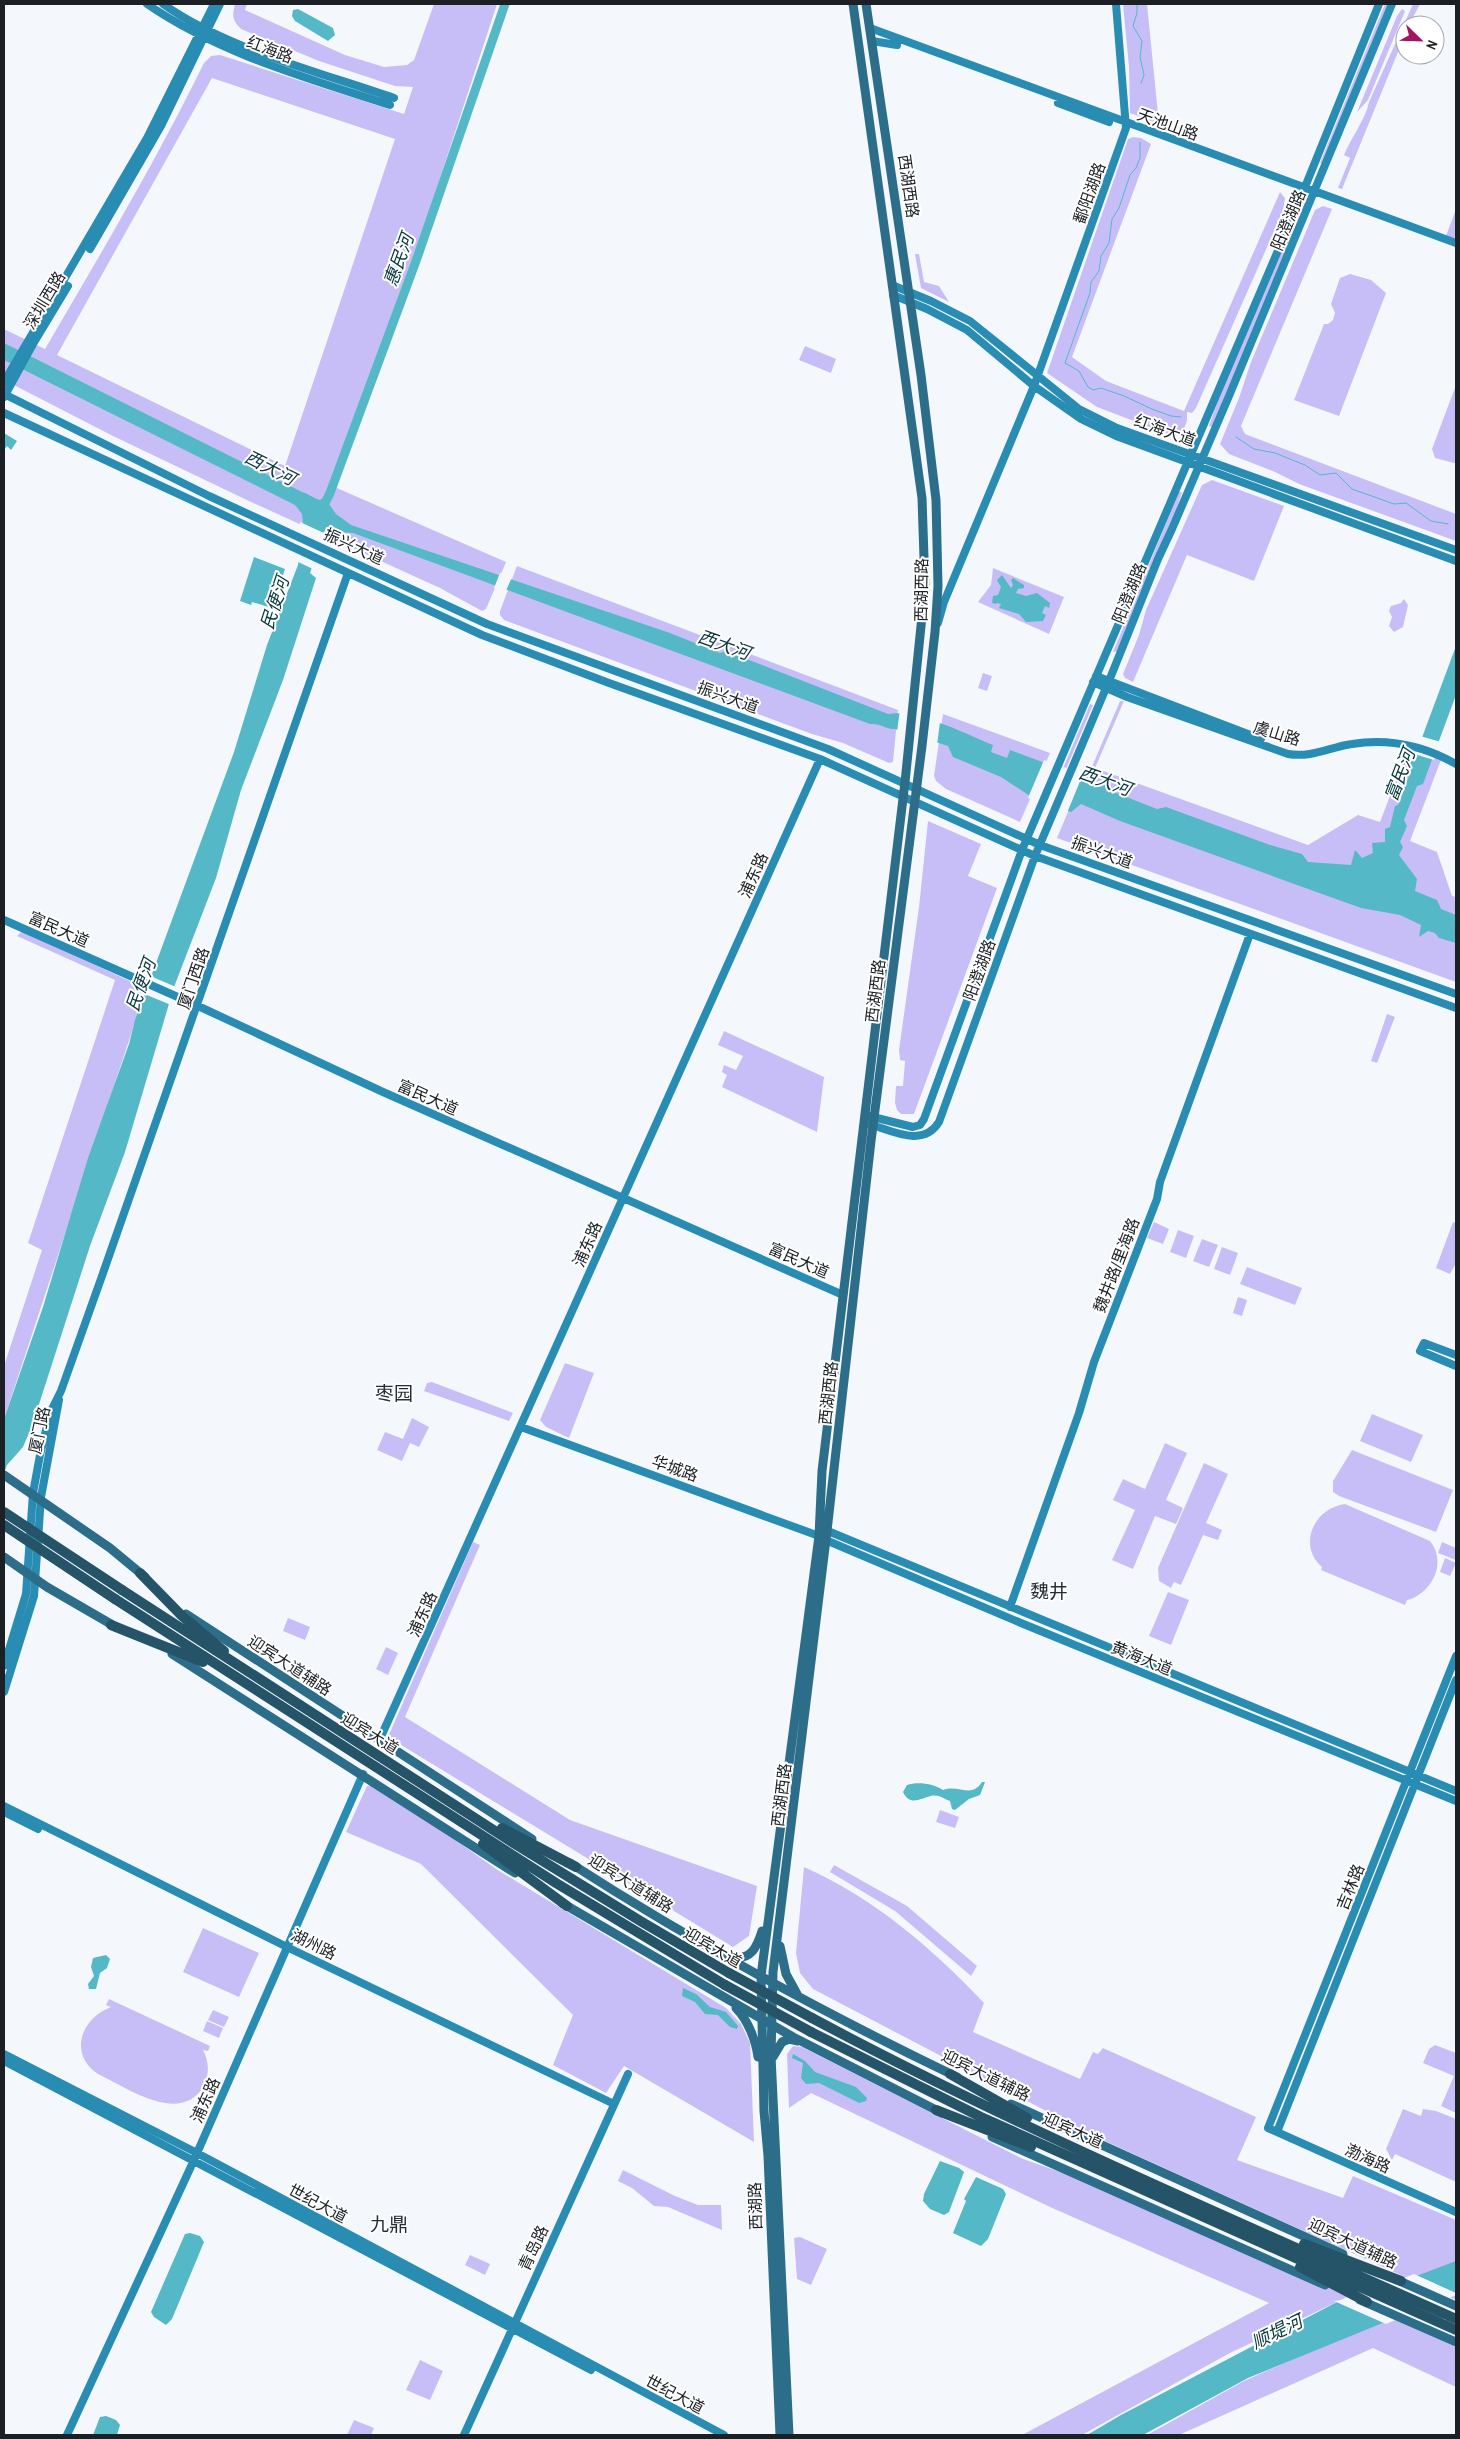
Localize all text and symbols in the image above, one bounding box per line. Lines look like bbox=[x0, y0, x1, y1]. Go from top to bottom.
north arrow bbox=[1395, 15, 1445, 65]
street label: 红海路 bbox=[244, 30, 296, 68]
text: N bbox=[1422, 38, 1442, 52]
street label: 天池山路 bbox=[1134, 103, 1202, 145]
street label: 西湖西路 bbox=[894, 153, 924, 219]
street label: 鄱阳湖路 bbox=[1068, 159, 1110, 227]
street label: 阳澄湖路 bbox=[1265, 186, 1311, 254]
water label: 惠民河 bbox=[378, 227, 421, 289]
street label: 深圳西路 bbox=[18, 267, 70, 333]
street label: 红海大道 bbox=[1131, 409, 1199, 451]
water label: 西大河 bbox=[240, 444, 303, 492]
street label: 振兴大道 bbox=[320, 523, 388, 569]
street label: 西湖西路 bbox=[909, 558, 933, 622]
street label: 阳澄湖路 bbox=[1107, 559, 1151, 627]
water label: 民便河 bbox=[254, 570, 296, 632]
water label: 西大河 bbox=[695, 624, 757, 667]
street label: 振兴大道 bbox=[694, 676, 762, 718]
street label: 虞山路 bbox=[1251, 715, 1303, 751]
water label: 富民河 bbox=[1378, 742, 1422, 805]
water label: 西大河 bbox=[1076, 760, 1138, 803]
street label: 振兴大道 bbox=[1068, 831, 1136, 873]
street label: 浦东路 bbox=[733, 849, 773, 901]
street label: 富民大道 bbox=[25, 906, 93, 952]
street label: 阳澄湖路 bbox=[958, 936, 1000, 1004]
street label: 厦门西路 bbox=[172, 944, 214, 1012]
water label: 民便河 bbox=[120, 952, 163, 1014]
street label: 西湖西路 bbox=[860, 958, 890, 1024]
street label: 富民大道 bbox=[394, 1074, 462, 1120]
street label: 魏井路/里海路 bbox=[1088, 1215, 1144, 1315]
street label: 浦东路 bbox=[567, 1218, 607, 1270]
street label: 富民大道 bbox=[765, 1237, 833, 1283]
street label: 西湖西路 bbox=[814, 1360, 842, 1426]
district label: 枣园 bbox=[375, 1380, 413, 1406]
street label: 厦门路 bbox=[23, 1404, 55, 1456]
street label: 华城路 bbox=[649, 1449, 701, 1487]
district label: 魏井 bbox=[1030, 1578, 1068, 1604]
street label: 浦东路 bbox=[402, 1588, 442, 1640]
street label: 迎宾大道辅路 bbox=[244, 1630, 336, 1700]
street label: 黄海大道 bbox=[1108, 1636, 1176, 1680]
street label: 迎宾大道 bbox=[337, 1707, 403, 1759]
street label: 西湖西路 bbox=[766, 1762, 796, 1828]
street label: 迎宾大道辅路 bbox=[584, 1848, 678, 1918]
street label: 吉林路 bbox=[1331, 1861, 1369, 1913]
street label: 迎宾大道 bbox=[680, 1921, 746, 1973]
street label: 湖州路 bbox=[288, 1924, 340, 1964]
street label: 迎宾大道辅路 bbox=[938, 2044, 1034, 2106]
street label: 浦东路 bbox=[185, 2074, 225, 2126]
street label: 迎宾大道 bbox=[1039, 2107, 1107, 2153]
street label: 渤海路 bbox=[1342, 2138, 1394, 2178]
street label: 世纪大道 bbox=[285, 2178, 351, 2228]
street label: 西湖路 bbox=[743, 2182, 767, 2230]
district label: 九鼎 bbox=[370, 2211, 408, 2237]
street label: 迎宾大道辅路 bbox=[1305, 2213, 1401, 2273]
street label: 青岛路 bbox=[513, 2222, 553, 2274]
water label: 顺堤河 bbox=[1247, 2307, 1309, 2355]
street label: 世纪大道 bbox=[642, 2369, 708, 2419]

